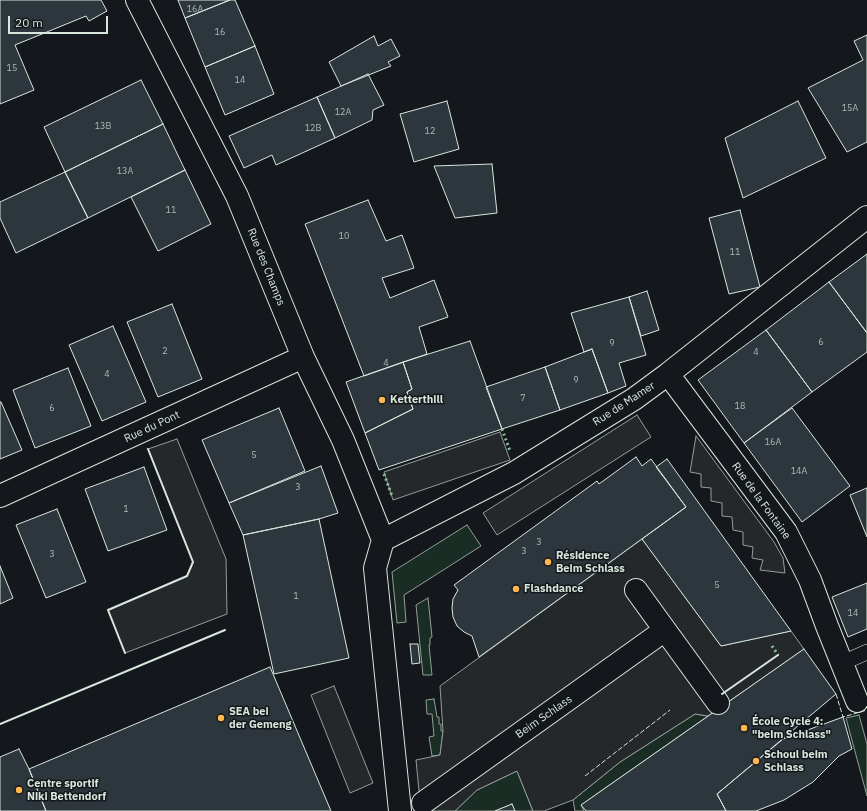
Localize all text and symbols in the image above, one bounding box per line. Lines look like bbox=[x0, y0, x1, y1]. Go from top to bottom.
house number: 16A bbox=[187, 4, 203, 14]
scale bar bbox=[10, 8, 110, 34]
text: 20 m bbox=[15, 15, 43, 30]
house number: 16 bbox=[215, 27, 225, 37]
house number: 15 bbox=[7, 63, 17, 73]
house number: 14 bbox=[235, 75, 245, 85]
house number: 15A bbox=[842, 103, 858, 113]
house number: 12A bbox=[335, 107, 351, 117]
house number: 13B bbox=[95, 121, 111, 131]
house number: 12B bbox=[305, 123, 321, 133]
house number: 12 bbox=[425, 126, 435, 136]
house number: 13A bbox=[117, 166, 133, 176]
house number: 11 bbox=[166, 205, 176, 215]
street label: Rue des Champs bbox=[244, 226, 288, 308]
house number: 10 bbox=[339, 231, 349, 241]
house number: 11 bbox=[730, 247, 740, 257]
house number: 6 bbox=[818, 337, 824, 347]
house number: 9 bbox=[609, 338, 615, 348]
house number: 2 bbox=[162, 346, 168, 356]
house number: 4 bbox=[753, 347, 759, 357]
house number: 4 bbox=[383, 358, 389, 368]
house number: 4 bbox=[104, 369, 110, 379]
house number: 9 bbox=[573, 375, 579, 385]
street label: Rue de Mamer bbox=[590, 379, 658, 429]
place label: Ketterthill bbox=[390, 393, 443, 407]
house number: 7 bbox=[520, 393, 526, 403]
marker: Ketterthill bbox=[377, 395, 387, 405]
house number: 18 bbox=[735, 401, 745, 411]
house number: 6 bbox=[49, 403, 55, 413]
street label: Rue du Pont bbox=[122, 408, 182, 446]
house number: 16A bbox=[765, 437, 781, 447]
house number: 5 bbox=[251, 450, 257, 460]
street label: Rue de la Fontaine bbox=[729, 460, 793, 542]
house number: 14A bbox=[791, 466, 807, 476]
house number: 3 bbox=[295, 482, 301, 492]
house number: 1 bbox=[123, 504, 129, 514]
house number: 3 bbox=[536, 537, 542, 547]
house number: 3 bbox=[521, 546, 527, 556]
house number: 3 bbox=[49, 549, 55, 559]
place label: Résidence Beim Schlass bbox=[556, 549, 625, 575]
marker: Résidence Beim Schlass bbox=[543, 557, 553, 567]
house number: 5 bbox=[714, 580, 720, 590]
place label: Flashdance bbox=[524, 582, 583, 596]
marker: Flashdance bbox=[511, 584, 521, 594]
house number: 1 bbox=[293, 591, 299, 601]
house number: 14 bbox=[848, 608, 858, 618]
street label: Beim Schlass bbox=[513, 693, 575, 741]
place label: SEA bei der Gemeng bbox=[229, 705, 292, 731]
marker: SEA bei der Gemeng bbox=[216, 713, 226, 723]
place label: École Cycle 4: "beim Schlass" bbox=[752, 715, 831, 741]
marker: École Cycle 4: "beim Schlass" bbox=[739, 723, 749, 733]
place label: Schoul beim Schlass bbox=[764, 748, 828, 774]
marker: Schoul beim Schlass bbox=[751, 756, 761, 766]
place label: Centre sportif Niki Bettendorf bbox=[27, 777, 106, 803]
marker: Centre sportif Niki Bettendorf bbox=[14, 785, 24, 795]

